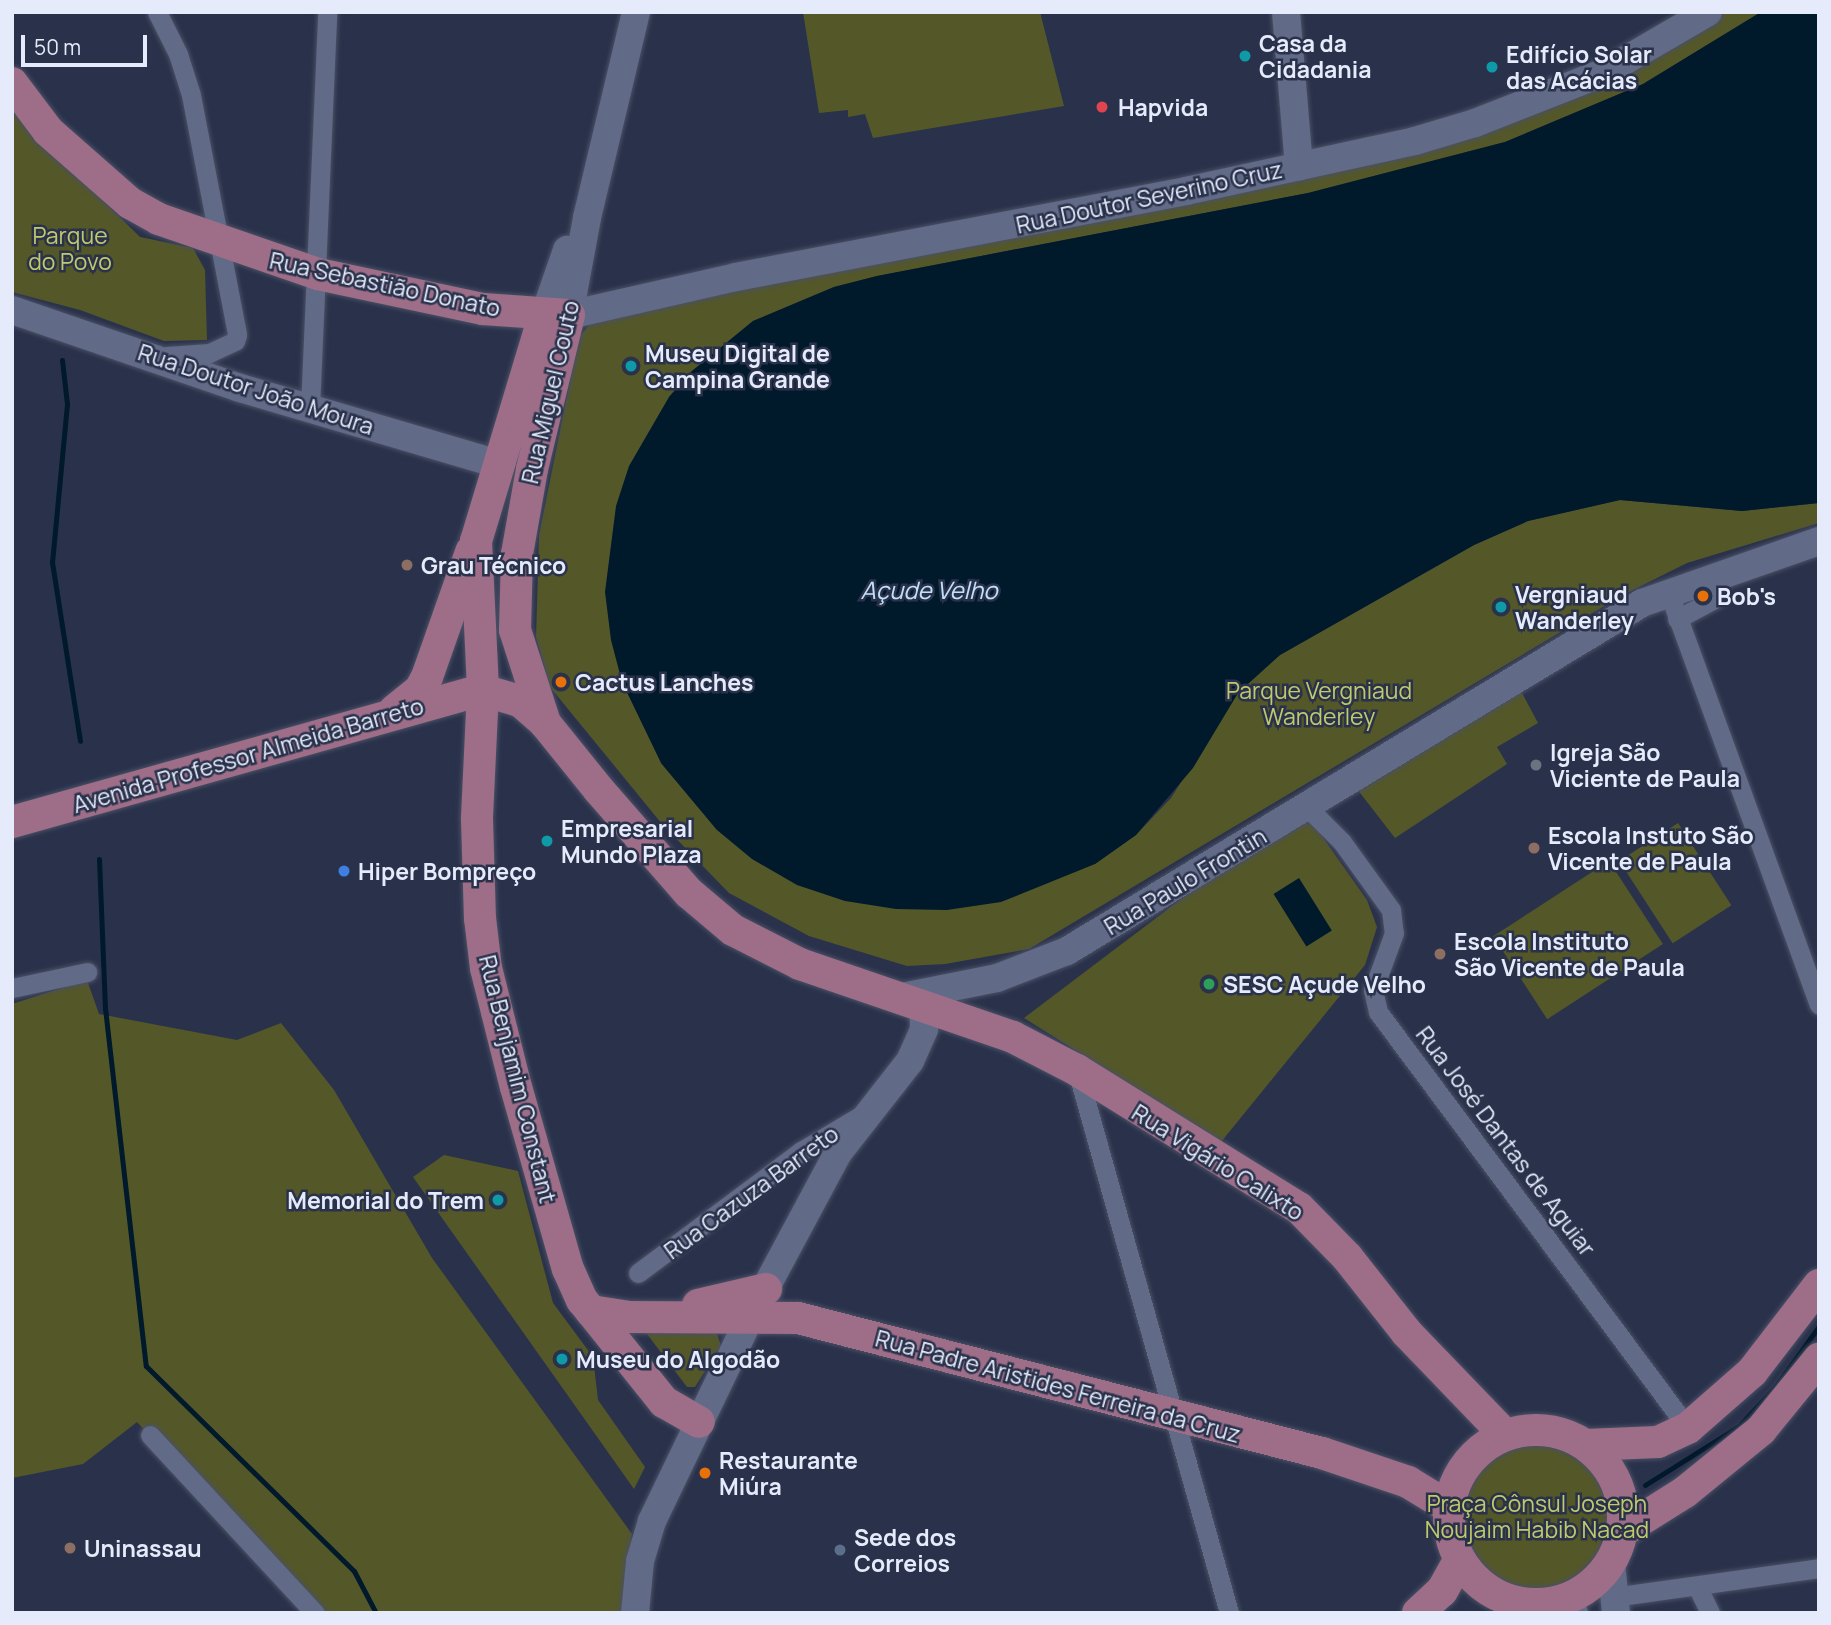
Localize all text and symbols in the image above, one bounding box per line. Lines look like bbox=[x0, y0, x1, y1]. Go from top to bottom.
scale bar bbox=[24, 21, 150, 65]
place label: Casa da Cidadania bbox=[1259, 29, 1371, 83]
text: 50 m bbox=[34, 33, 81, 61]
place label: Edifício Solar das Acácias bbox=[1506, 40, 1652, 94]
marker: Casa da Cidadania bbox=[1237, 48, 1253, 64]
marker: Edifício Solar das Acácias bbox=[1484, 59, 1500, 75]
place label: Hapvida bbox=[1118, 93, 1208, 121]
marker: Hapvida bbox=[1092, 97, 1112, 117]
street label: Rua Doutor Severino Cruz bbox=[1013, 155, 1285, 239]
park label: Parque do Povo bbox=[28, 221, 112, 275]
street label: Rua Sebastião Donato bbox=[267, 246, 503, 322]
street label: Rua Miguel Couto bbox=[516, 298, 584, 486]
street label: Rua Doutor João Moura bbox=[135, 338, 377, 440]
place label: Museu Digital de Campina Grande bbox=[645, 339, 830, 393]
marker: Museu Digital de Campina Grande bbox=[623, 358, 639, 374]
place label: Grau Técnico bbox=[421, 551, 566, 579]
marker: Grau Técnico bbox=[399, 557, 415, 573]
water label: Açude Velho bbox=[861, 576, 997, 604]
place label: Vergniaud Wanderley bbox=[1515, 580, 1634, 634]
place label: Bob's bbox=[1717, 582, 1776, 610]
marker: Bob's bbox=[1695, 588, 1711, 604]
marker: Vergniaud Wanderley bbox=[1493, 599, 1509, 615]
place label: Cactus Lanches bbox=[575, 668, 754, 696]
marker: Cactus Lanches bbox=[553, 674, 569, 690]
park label: Parque Vergniaud Wanderley bbox=[1226, 676, 1412, 730]
street label: Avenida Professor Almeida Barreto bbox=[69, 692, 427, 818]
place label: Igreja São Viciente de Paula bbox=[1550, 738, 1740, 792]
marker: Igreja São Viciente de Paula bbox=[1528, 757, 1544, 773]
place label: Empresarial Mundo Plaza bbox=[561, 814, 701, 868]
place label: Escola Instuto São Vicente de Paula bbox=[1548, 821, 1754, 875]
street label: Rua Paulo Frontin bbox=[1099, 822, 1271, 940]
marker: Empresarial Mundo Plaza bbox=[539, 833, 555, 849]
marker: Escola Instuto São Vicente de Paula bbox=[1526, 840, 1542, 856]
place label: Hiper Bompreço bbox=[358, 857, 536, 885]
marker: Hiper Bompreço bbox=[336, 863, 352, 879]
place label: Escola Instituto São Vicente de Paula bbox=[1454, 927, 1685, 981]
marker: Escola Instituto São Vicente de Paula bbox=[1432, 946, 1448, 962]
street label: Rua Benjamim Constant bbox=[474, 952, 562, 1206]
place label: SESC Açude Velho bbox=[1223, 970, 1426, 998]
marker: SESC Açude Velho bbox=[1201, 976, 1217, 992]
street label: Rua José Dantas de Aguiar bbox=[1411, 1021, 1601, 1261]
street label: Rua Vigário Calixto bbox=[1127, 1098, 1309, 1226]
street label: Rua Cazuza Barreto bbox=[659, 1120, 843, 1264]
place label: Memorial do Trem bbox=[287, 1186, 484, 1214]
marker: Memorial do Trem bbox=[490, 1192, 506, 1208]
street label: Rua Padre Aristides Ferreira da Cruz bbox=[873, 1324, 1243, 1448]
place label: Museu do Algodão bbox=[576, 1345, 780, 1373]
marker: Museu do Algodão bbox=[554, 1351, 570, 1367]
place label: Restaurante Miúra bbox=[719, 1446, 858, 1500]
marker: Restaurante Miúra bbox=[697, 1465, 713, 1481]
park label: Praça Cônsul Joseph Noujaim Habib Nacad bbox=[1425, 1489, 1649, 1543]
place label: Sede dos Correios bbox=[854, 1523, 956, 1577]
place label: Uninassau bbox=[84, 1534, 202, 1562]
marker: Uninassau bbox=[62, 1540, 78, 1556]
marker: Sede dos Correios bbox=[832, 1542, 848, 1558]

